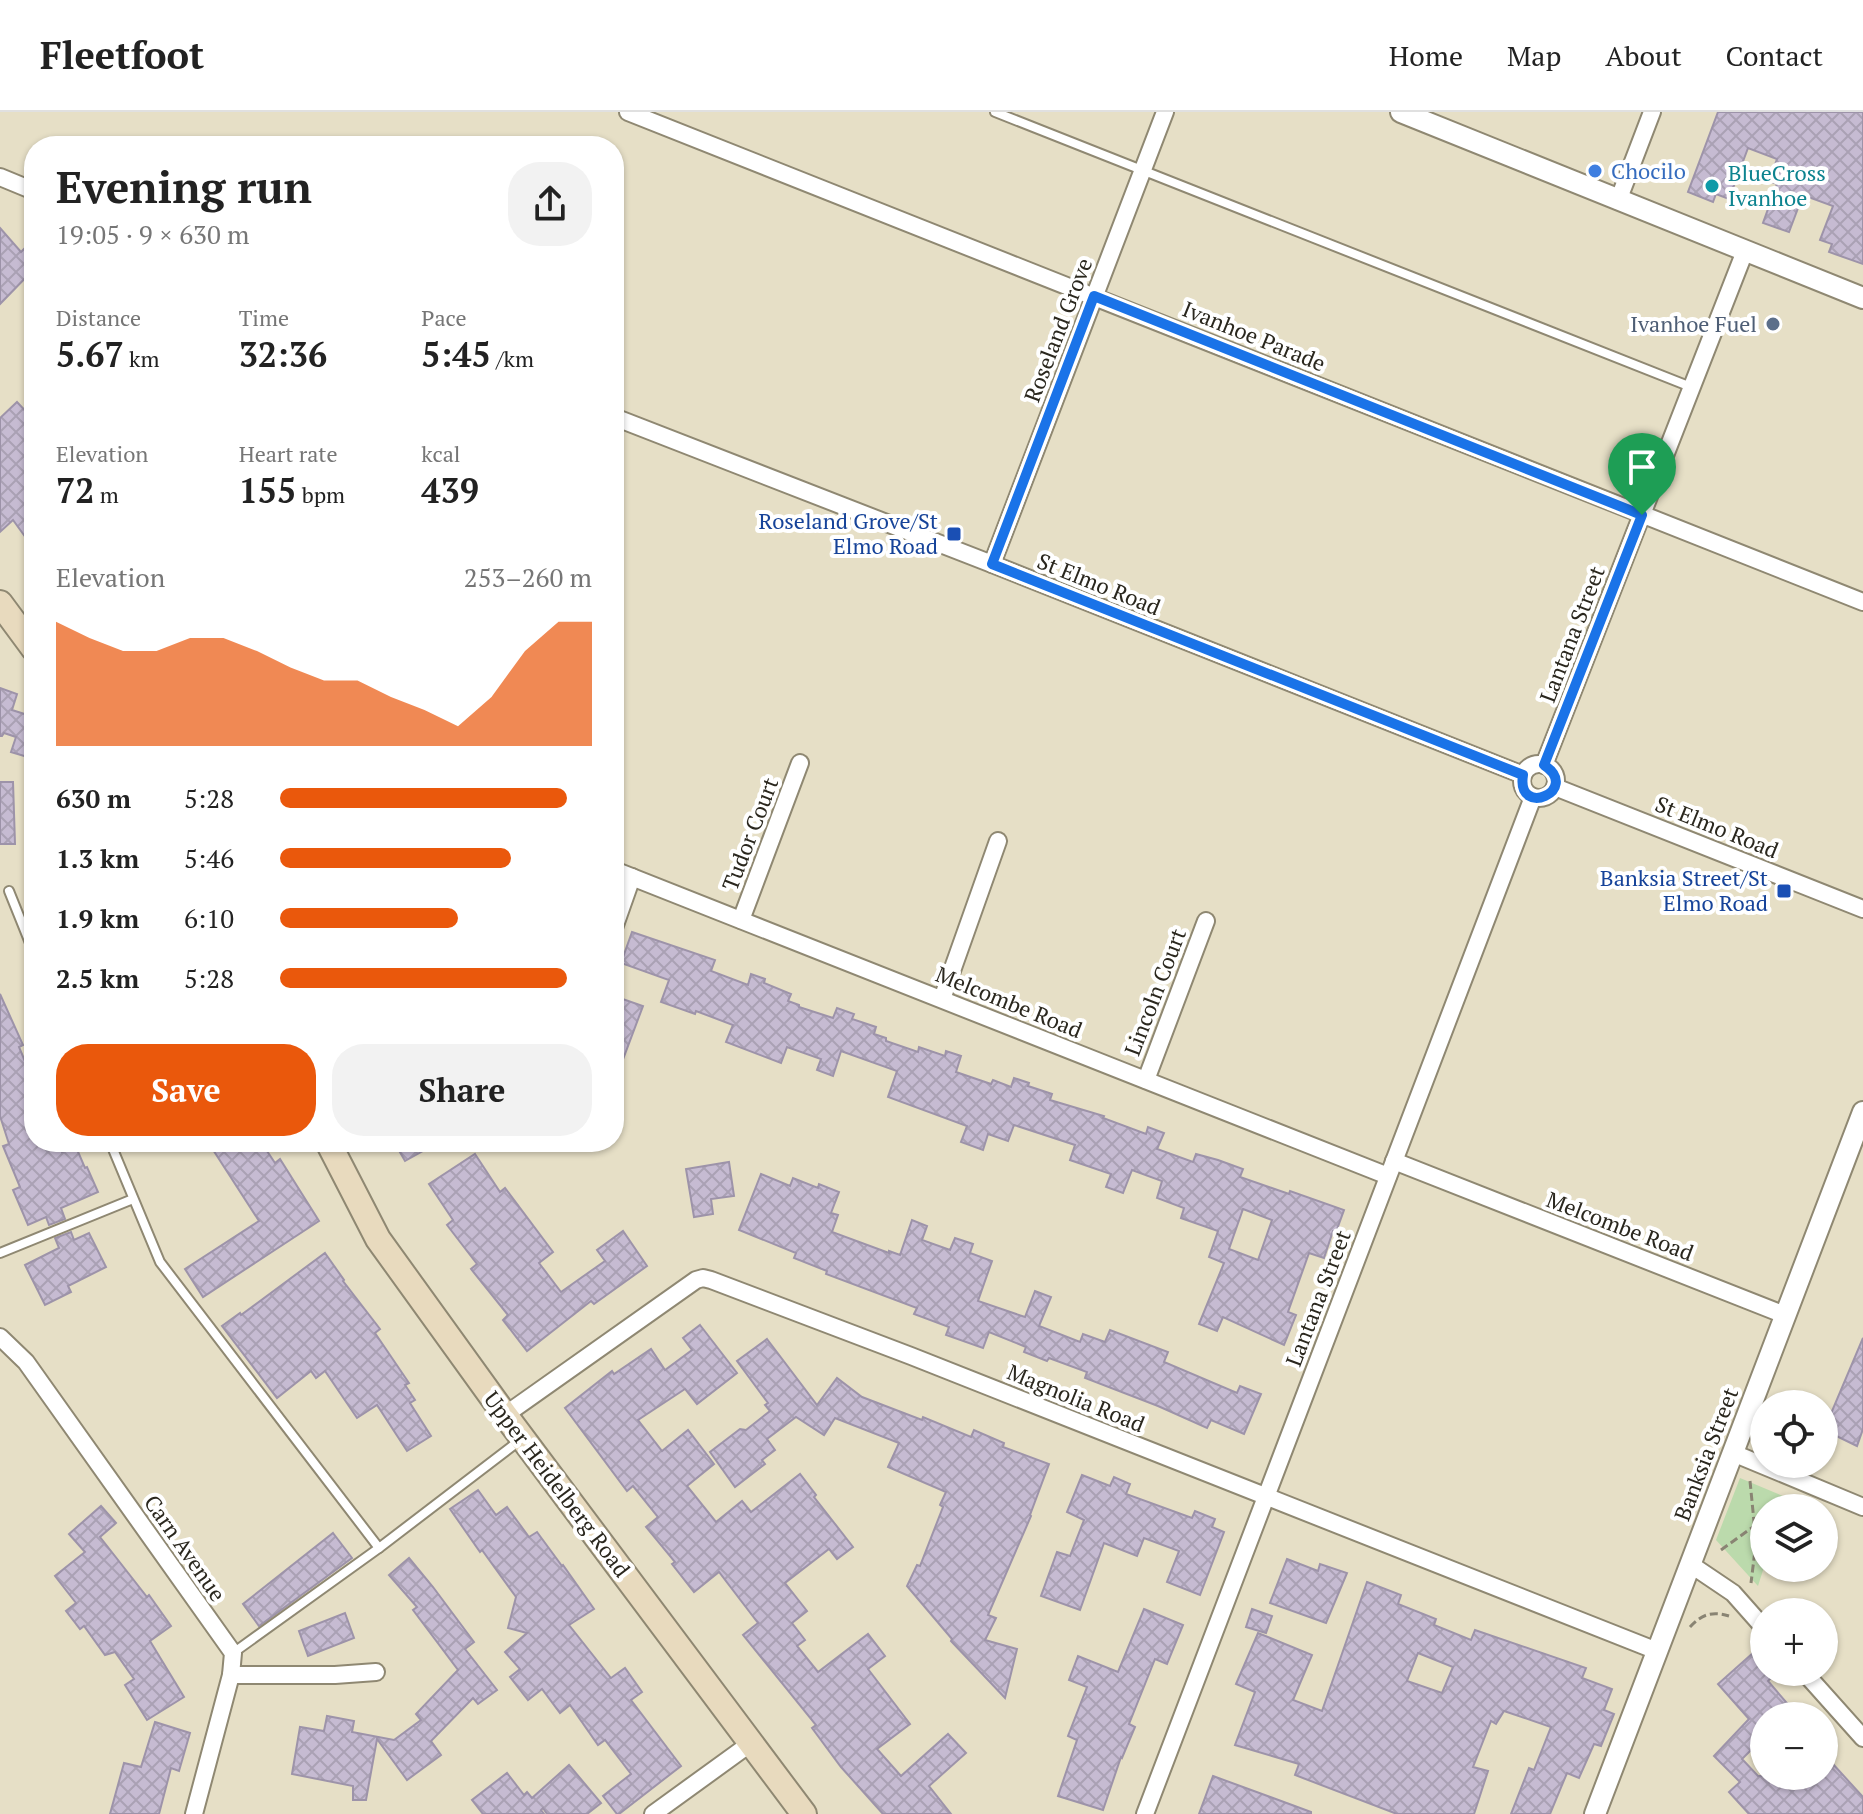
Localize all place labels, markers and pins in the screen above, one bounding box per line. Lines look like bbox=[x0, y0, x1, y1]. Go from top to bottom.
place label: Chocilo bbox=[1611, 156, 1686, 185]
place label: BlueCross Ivanhoe bbox=[1728, 158, 1826, 212]
marker: Chocilo bbox=[1586, 162, 1604, 180]
marker: BlueCross Ivanhoe bbox=[1703, 177, 1721, 195]
place label: Ivanhoe Fuel bbox=[1630, 309, 1757, 338]
marker: Ivanhoe Fuel bbox=[1764, 315, 1782, 333]
pin bbox=[1608, 433, 1676, 515]
place label: Roseland Grove/St Elmo Road bbox=[759, 506, 938, 560]
marker: Roseland Grove/St Elmo Road bbox=[945, 525, 963, 543]
place label: Banksia Street/St Elmo Road bbox=[1600, 863, 1768, 917]
marker: Banksia Street/St Elmo Road bbox=[1775, 882, 1793, 900]

